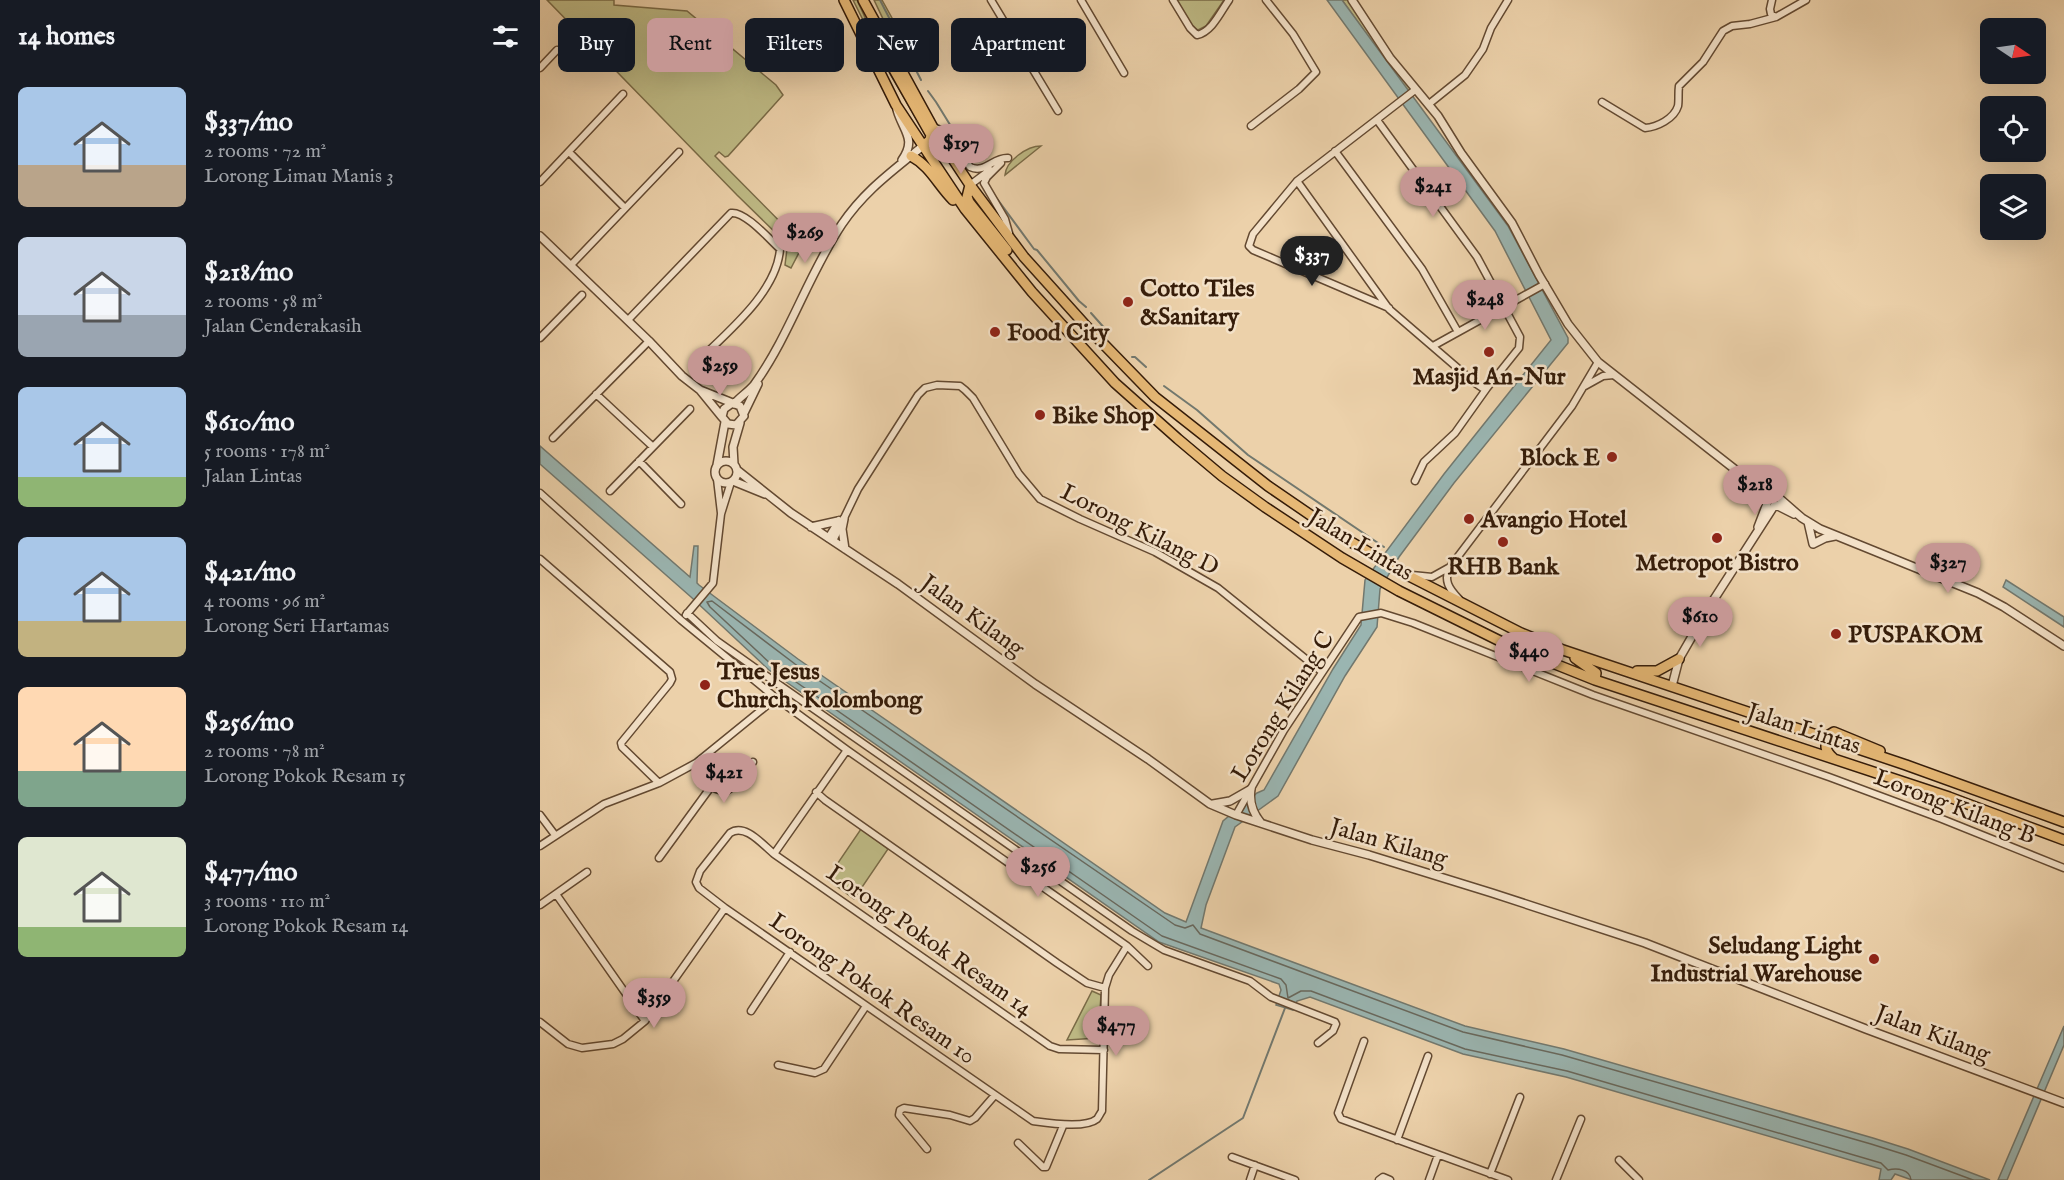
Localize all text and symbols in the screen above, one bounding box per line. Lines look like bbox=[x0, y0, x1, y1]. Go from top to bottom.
chip: Buy bbox=[558, 18, 635, 72]
chip: Rent bbox=[647, 18, 733, 72]
chip: Filters bbox=[745, 18, 844, 72]
chip: New bbox=[856, 18, 939, 72]
chip: Apartment bbox=[951, 18, 1086, 72]
north arrow bbox=[1980, 18, 2046, 84]
map controls bbox=[1980, 18, 2046, 240]
text: 14 homes bbox=[18, 20, 115, 53]
icon: filters bbox=[489, 20, 522, 53]
button: locate bbox=[1980, 96, 2046, 162]
text: $337/mo bbox=[204, 106, 293, 139]
icon: home bbox=[66, 111, 138, 183]
pin: $197 bbox=[925, 124, 997, 175]
text: $197 bbox=[943, 131, 979, 156]
text: 2 rooms · 72 m² bbox=[204, 139, 326, 164]
text: Lorong Limau Manis 3 bbox=[204, 164, 394, 189]
pin: $241 bbox=[1397, 167, 1469, 218]
text: $241 bbox=[1414, 174, 1452, 199]
button: layers bbox=[1980, 174, 2046, 240]
pin: $269 bbox=[769, 213, 841, 264]
text: $269 bbox=[786, 220, 824, 245]
pin: $337 bbox=[1276, 236, 1348, 287]
text: $337 bbox=[1294, 243, 1330, 268]
text: $218/mo bbox=[204, 256, 293, 289]
icon: home bbox=[66, 261, 138, 333]
place label: Cotto Tiles &Sanitary bbox=[1140, 274, 1255, 333]
pin: $248 bbox=[1449, 280, 1521, 331]
text: $248 bbox=[1466, 287, 1504, 312]
text: 2 rooms · 58 m² bbox=[204, 289, 323, 314]
marker: Cotto Tiles &Sanitary bbox=[1121, 295, 1135, 309]
text: Jalan Cenderakasih bbox=[204, 314, 362, 339]
place label: Food City bbox=[1007, 318, 1111, 349]
marker: Food City bbox=[988, 325, 1002, 339]
marker: Masjid An-Nur bbox=[1482, 345, 1496, 359]
pin: $259 bbox=[684, 346, 756, 397]
text: $259 bbox=[702, 353, 738, 378]
place label: Masjid An-Nur bbox=[1413, 362, 1566, 393]
place label: Bike Shop bbox=[1052, 401, 1154, 432]
text: $610/mo bbox=[204, 406, 294, 439]
marker: Bike Shop bbox=[1033, 408, 1047, 422]
icon: home bbox=[66, 411, 138, 483]
text: 5 rooms · 178 m² bbox=[204, 439, 330, 464]
place label: Block E bbox=[1520, 443, 1600, 474]
marker: Block E bbox=[1605, 450, 1619, 464]
text: Jalan Lintas bbox=[204, 464, 302, 489]
pin: $218 bbox=[1719, 465, 1791, 516]
text: $218 bbox=[1737, 472, 1773, 497]
street label: Lorong Kilang D bbox=[1055, 477, 1224, 584]
street label: Jalan Lintas bbox=[1299, 500, 1419, 589]
place label: Avangio Hotel bbox=[1480, 505, 1627, 536]
marker: Avangio Hotel bbox=[1462, 512, 1476, 526]
marker: Metropot Bistro bbox=[1710, 531, 1724, 545]
marker: RHB Bank bbox=[1496, 535, 1510, 549]
pin: $327 bbox=[1912, 543, 1984, 594]
place label: Metropot Bistro bbox=[1635, 548, 1799, 579]
text: $327 bbox=[1929, 550, 1967, 575]
place label: RHB Bank bbox=[1447, 552, 1560, 583]
text: $421/mo bbox=[204, 556, 296, 589]
icon: home bbox=[66, 561, 138, 633]
street label: Jalan Kilang bbox=[912, 566, 1031, 665]
text: 4 rooms · 96 m² bbox=[204, 589, 325, 614]
pin: $610 bbox=[1664, 597, 1736, 648]
text: $610 bbox=[1682, 604, 1718, 629]
text: Lorong Seri Hartamas bbox=[204, 614, 389, 639]
place label: PUSPAKOM bbox=[1848, 620, 1983, 651]
street label: Lorong Kilang C bbox=[1225, 626, 1342, 788]
marker: PUSPAKOM bbox=[1829, 627, 1843, 641]
pin: $440 bbox=[1493, 632, 1565, 683]
text: $440 bbox=[1509, 639, 1549, 664]
place label: True Jesus Church, Kolombong bbox=[716, 657, 923, 716]
marker: True Jesus Church, Kolombong bbox=[698, 678, 712, 692]
street label: Jalan Lintas bbox=[1740, 696, 1864, 762]
text: $256/mo bbox=[204, 706, 294, 739]
icon: home bbox=[66, 711, 138, 783]
text: 2 rooms · 78 m² bbox=[204, 739, 325, 764]
pin: $421 bbox=[688, 753, 760, 804]
text: $421 bbox=[705, 760, 743, 785]
street label: Lorong Kilang B bbox=[1869, 762, 2040, 852]
text: Lorong Pokok Resam 15 bbox=[204, 764, 406, 789]
street label: Jalan Kilang bbox=[1323, 811, 1452, 875]
pin: $256 bbox=[1002, 847, 1074, 898]
text: $256 bbox=[1020, 854, 1056, 879]
text: $477/mo bbox=[204, 856, 298, 889]
street label: Lorong Pokok Resam 14 bbox=[820, 858, 1039, 1024]
icon: home bbox=[66, 861, 138, 933]
text: 3 rooms · 110 m² bbox=[204, 889, 330, 914]
street label: Lorong Pokok Resam 10 bbox=[763, 906, 981, 1072]
text: Lorong Pokok Resam 14 bbox=[204, 914, 408, 939]
place label: Seludang Light Industrial Warehouse bbox=[1651, 931, 1863, 990]
marker: Seludang Light Industrial Warehouse bbox=[1867, 952, 1881, 966]
pin: $359 bbox=[618, 978, 690, 1029]
text: $359 bbox=[637, 985, 671, 1010]
street label: Jalan Kilang bbox=[1868, 997, 1995, 1071]
pin: $477 bbox=[1080, 1006, 1152, 1057]
text: $477 bbox=[1097, 1013, 1135, 1038]

